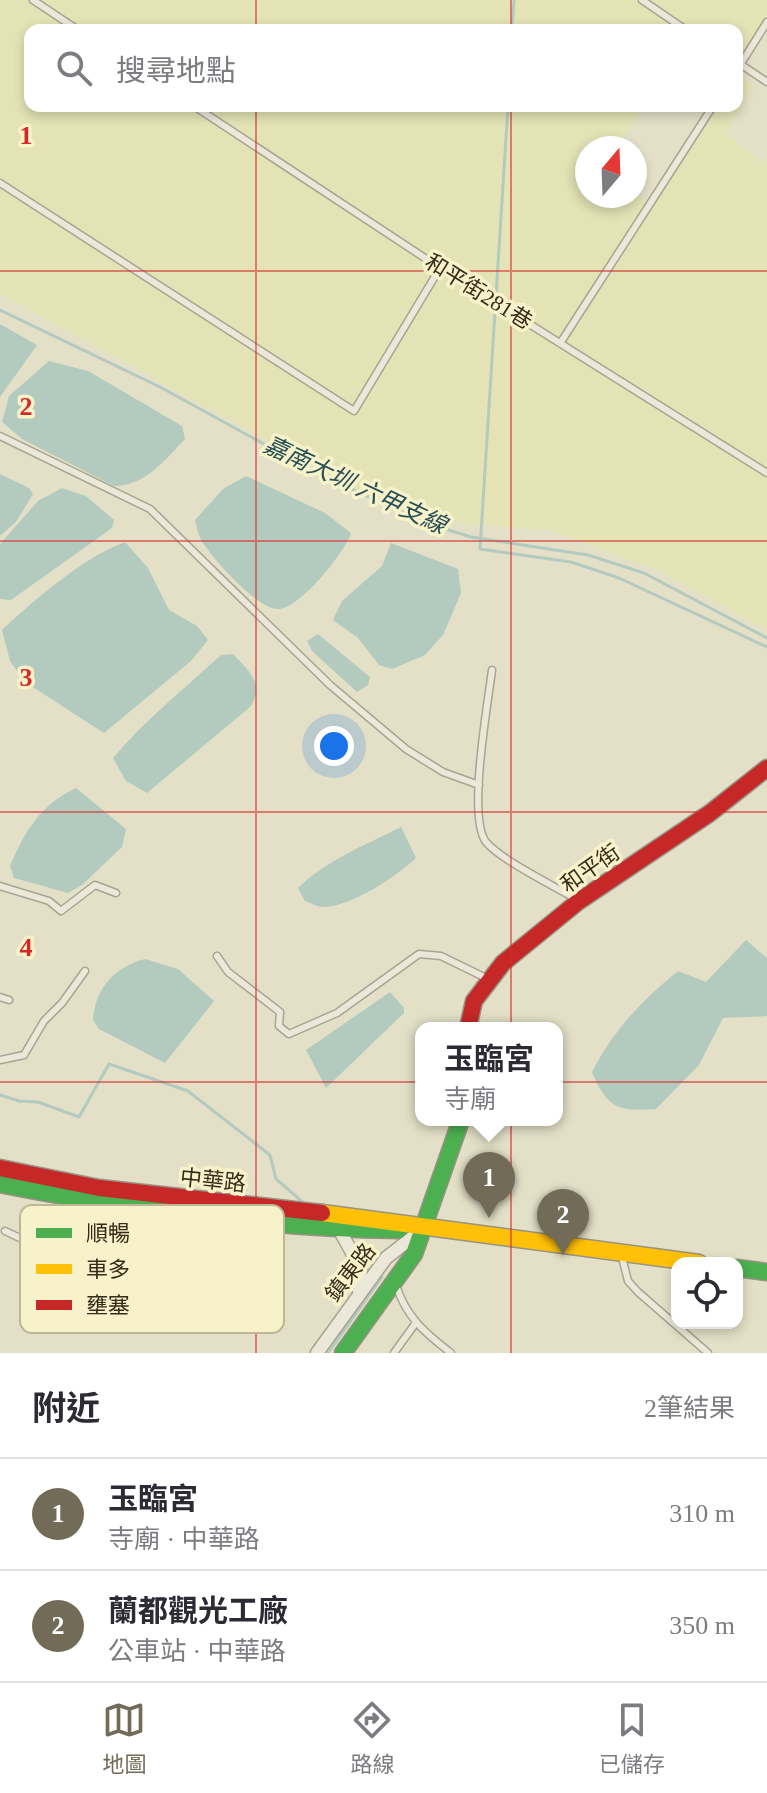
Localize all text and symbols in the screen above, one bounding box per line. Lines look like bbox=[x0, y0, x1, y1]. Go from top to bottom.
search box bbox=[24, 24, 743, 112]
icon: search bbox=[52, 46, 96, 90]
text: 搜尋地點 bbox=[116, 54, 236, 87]
text: 1 bbox=[20, 121, 33, 150]
north arrow bbox=[575, 136, 647, 208]
street label: 和平街281巷 bbox=[421, 249, 537, 334]
text: 2 bbox=[20, 392, 33, 421]
water label: 嘉南大圳 六甲支線 bbox=[260, 431, 453, 540]
text: 3 bbox=[20, 663, 33, 692]
your location bbox=[314, 726, 354, 766]
street label: 和平街 bbox=[556, 839, 624, 898]
text: 4 bbox=[20, 933, 33, 962]
popup bbox=[415, 1022, 563, 1126]
text: 玉臨宮 bbox=[444, 1042, 534, 1075]
text: 寺廟 bbox=[444, 1085, 496, 1114]
pin: 1 bbox=[463, 1152, 515, 1218]
street label: 中華路 bbox=[179, 1165, 247, 1196]
pin: 2 bbox=[537, 1189, 589, 1255]
legend bbox=[20, 1205, 284, 1333]
text: 順暢 bbox=[86, 1221, 130, 1246]
street label: 鎮東路 bbox=[320, 1239, 381, 1306]
text: 車多 bbox=[86, 1257, 130, 1282]
map controls bbox=[671, 1257, 743, 1329]
button: locate bbox=[671, 1257, 743, 1329]
text: 壅塞 bbox=[86, 1293, 130, 1318]
text: 附近 bbox=[32, 1390, 100, 1427]
text: 2筆結果 bbox=[644, 1394, 735, 1423]
text: 玉臨宮 bbox=[108, 1482, 198, 1515]
text: 1 bbox=[52, 1499, 65, 1528]
text: 310 m bbox=[669, 1499, 735, 1528]
text: 寺廟 · 中華路 bbox=[108, 1525, 260, 1554]
text: 蘭都觀光工廠 bbox=[108, 1594, 288, 1627]
text: 2 bbox=[52, 1611, 65, 1640]
text: 350 m bbox=[669, 1611, 735, 1640]
text: 公車站 · 中華路 bbox=[108, 1637, 286, 1666]
tab: 地圖 bbox=[102, 1698, 146, 1778]
tab: 路線 bbox=[350, 1698, 395, 1778]
tab: 已儲存 bbox=[599, 1698, 665, 1778]

